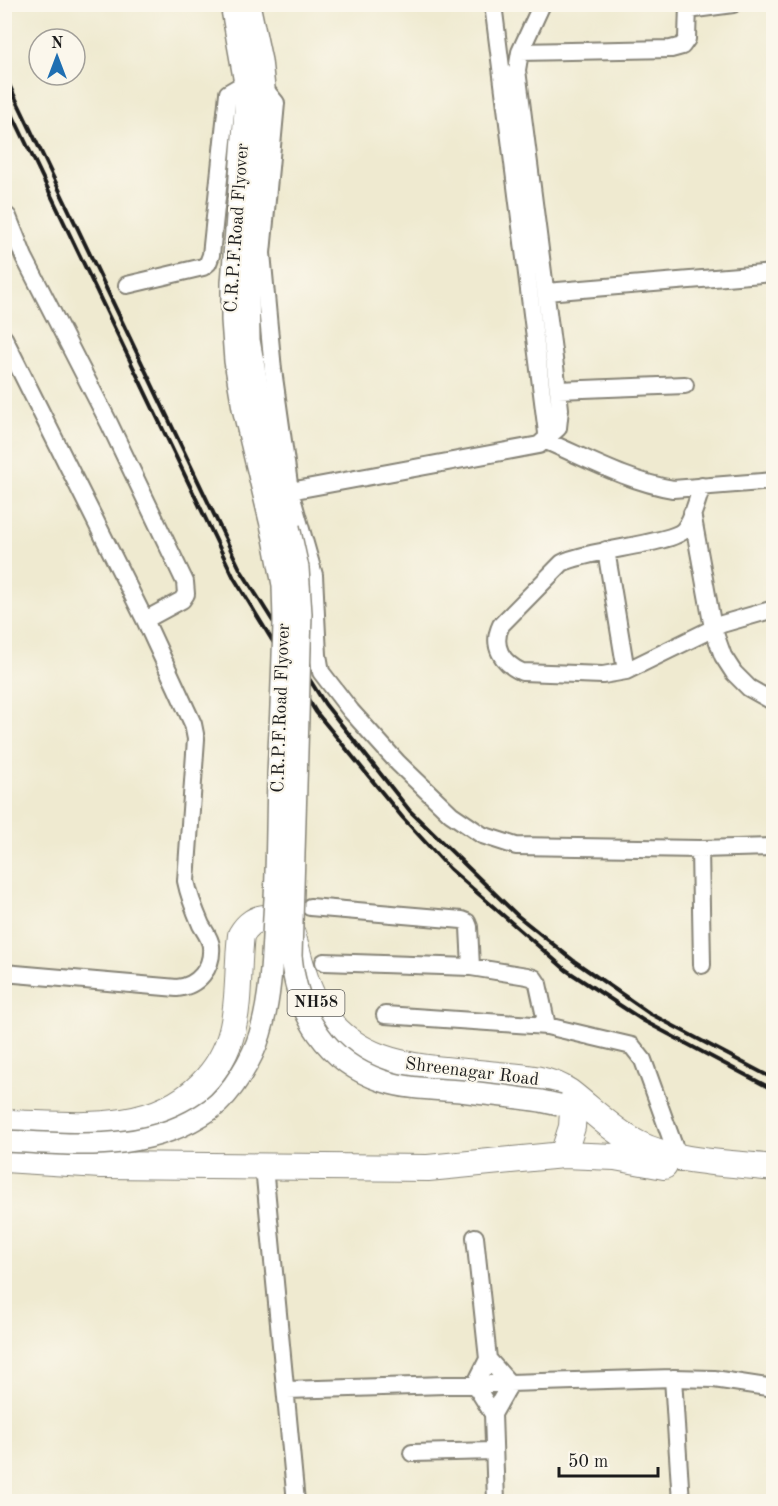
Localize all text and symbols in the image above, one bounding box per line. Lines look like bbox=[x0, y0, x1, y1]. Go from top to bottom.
north arrow bbox=[27, 27, 87, 87]
text: N bbox=[51, 36, 64, 52]
street label: C.R.P.F.Road Flyover bbox=[222, 142, 252, 313]
street label: C.R.P.F.Road Flyover bbox=[269, 622, 293, 793]
road number: NH58 bbox=[288, 990, 344, 1016]
street label: Shreenagar Road bbox=[404, 1055, 540, 1089]
scale bar bbox=[559, 1440, 658, 1478]
text: 50 m bbox=[568, 1453, 608, 1471]

